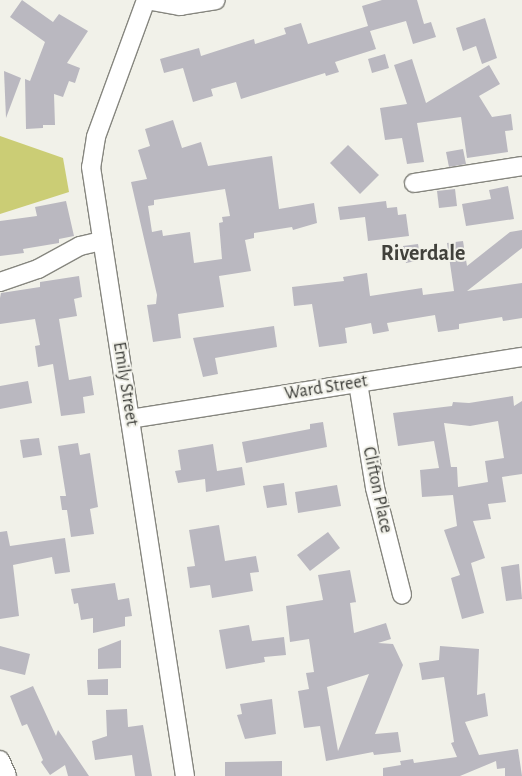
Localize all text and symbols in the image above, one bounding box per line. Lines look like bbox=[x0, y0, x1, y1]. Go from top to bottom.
district label: Riverdale bbox=[381, 241, 465, 267]
street label: Emily Street bbox=[108, 340, 142, 428]
street label: Ward Street bbox=[283, 371, 369, 405]
street label: Clifton Place bbox=[357, 445, 397, 535]

